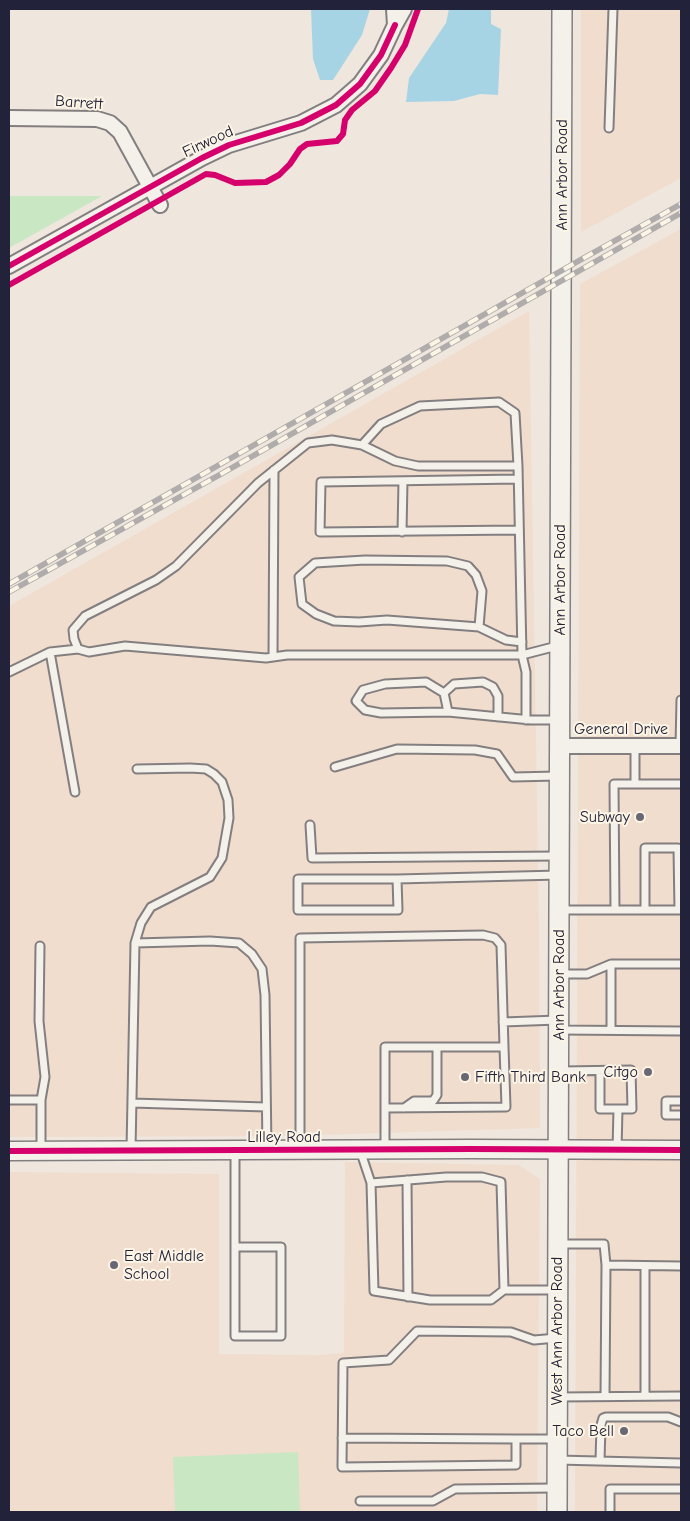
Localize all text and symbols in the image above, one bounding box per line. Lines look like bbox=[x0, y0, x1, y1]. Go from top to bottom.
street label: Barrett bbox=[55, 92, 103, 114]
street label: Ann Arbor Road bbox=[552, 119, 572, 231]
street label: Firwood bbox=[180, 122, 236, 162]
street label: Ann Arbor Road bbox=[550, 524, 570, 636]
street label: General Drive bbox=[574, 719, 668, 739]
place label: Subway bbox=[580, 807, 630, 827]
marker: Subway bbox=[634, 811, 646, 823]
street label: Ann Arbor Road bbox=[549, 929, 569, 1041]
place label: Citgo bbox=[603, 1062, 638, 1082]
marker: Citgo bbox=[642, 1066, 654, 1078]
place label: Fifth Third Bank bbox=[475, 1067, 586, 1087]
marker: Fifth Third Bank bbox=[459, 1071, 471, 1083]
street label: Lilley Road bbox=[247, 1127, 321, 1147]
place label: East Middle School bbox=[124, 1246, 204, 1284]
street label: West Ann Arbor Road bbox=[547, 1257, 567, 1405]
marker: East Middle School bbox=[108, 1259, 120, 1271]
place label: Taco Bell bbox=[552, 1421, 614, 1441]
marker: Taco Bell bbox=[618, 1425, 630, 1437]

